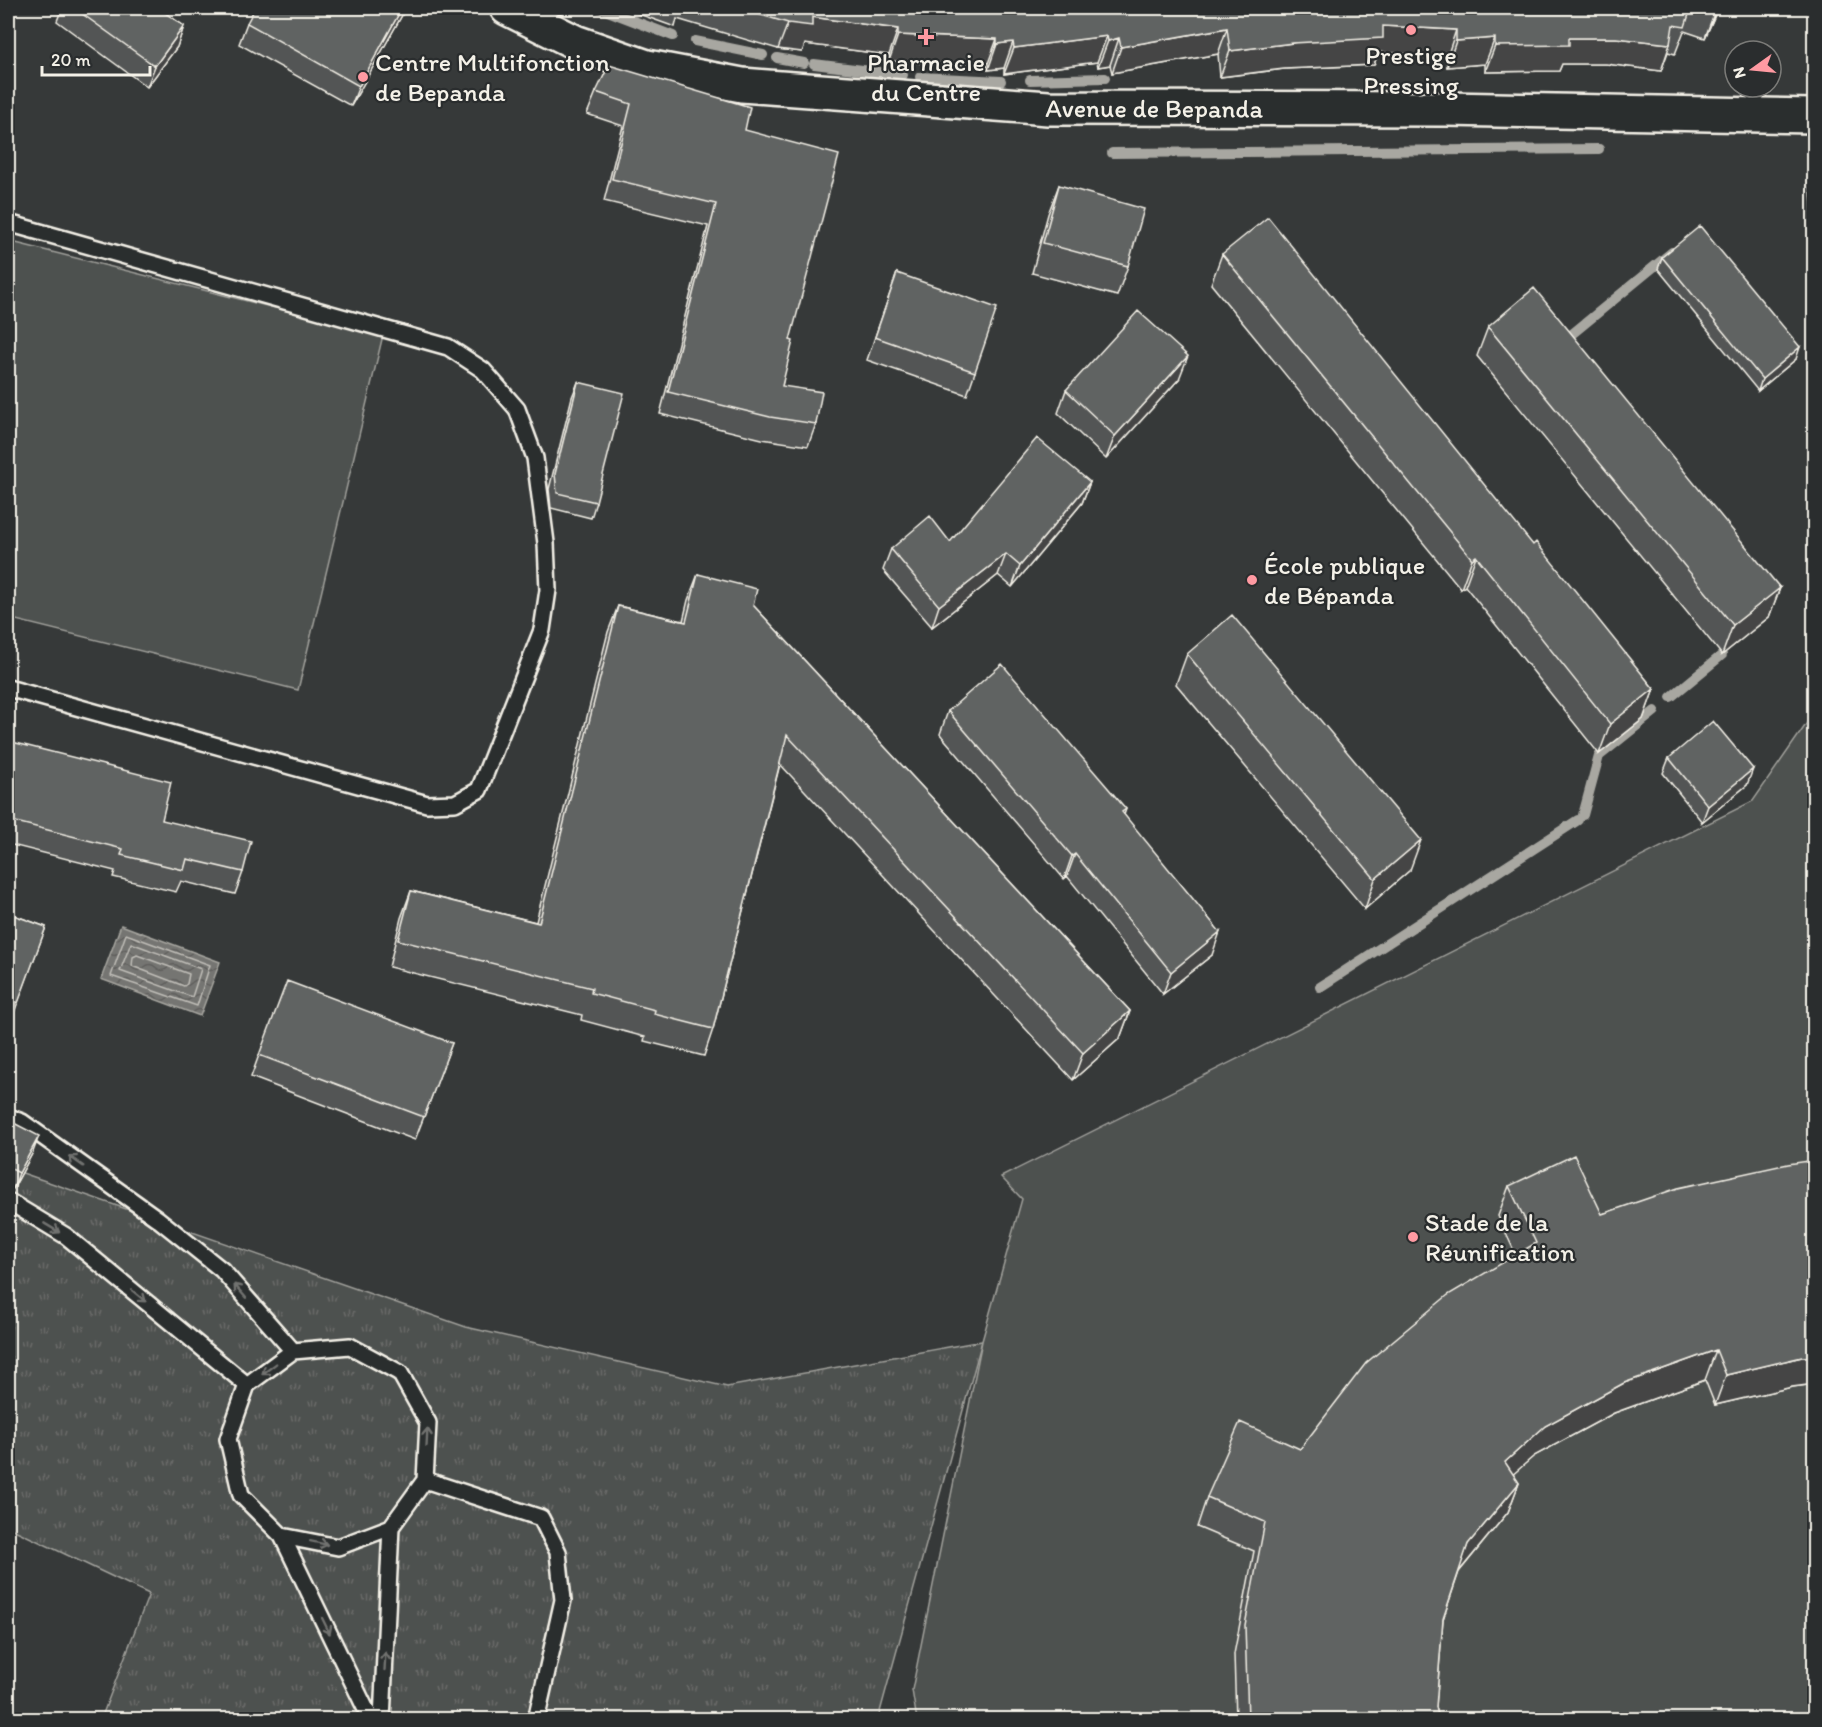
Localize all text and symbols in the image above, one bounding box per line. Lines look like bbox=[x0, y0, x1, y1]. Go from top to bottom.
marker: Prestige Pressing bbox=[1404, 23, 1418, 37]
marker: Pharmacie du Centre bbox=[919, 30, 933, 44]
scale bar bbox=[42, 39, 150, 77]
place label: Prestige Pressing bbox=[1363, 39, 1459, 101]
north arrow bbox=[1723, 39, 1783, 99]
place label: Centre Multifonction de Bepanda bbox=[375, 46, 610, 108]
place label: Pharmacie du Centre bbox=[867, 46, 985, 108]
text: 20 m bbox=[51, 49, 91, 71]
text: N bbox=[1728, 65, 1750, 80]
marker: Centre Multifonction de Bepanda bbox=[356, 70, 370, 84]
street label: Avenue de Bepanda bbox=[1045, 92, 1264, 125]
place label: École publique de Bépanda bbox=[1264, 549, 1425, 611]
marker: École publique de Bépanda bbox=[1245, 573, 1259, 587]
one-way arrow bbox=[68, 1154, 84, 1167]
place label: Stade de la Réunification bbox=[1425, 1206, 1575, 1268]
one-way arrow bbox=[43, 1222, 60, 1234]
marker: Stade de la Réunification bbox=[1406, 1230, 1420, 1244]
one-way arrow bbox=[233, 1284, 247, 1299]
one-way arrow bbox=[131, 1290, 147, 1303]
one-way arrow bbox=[261, 1363, 277, 1375]
one-way arrow bbox=[422, 1428, 433, 1448]
one-way arrow bbox=[309, 1538, 328, 1550]
one-way arrow bbox=[320, 1617, 332, 1635]
one-way arrow bbox=[379, 1652, 390, 1672]

